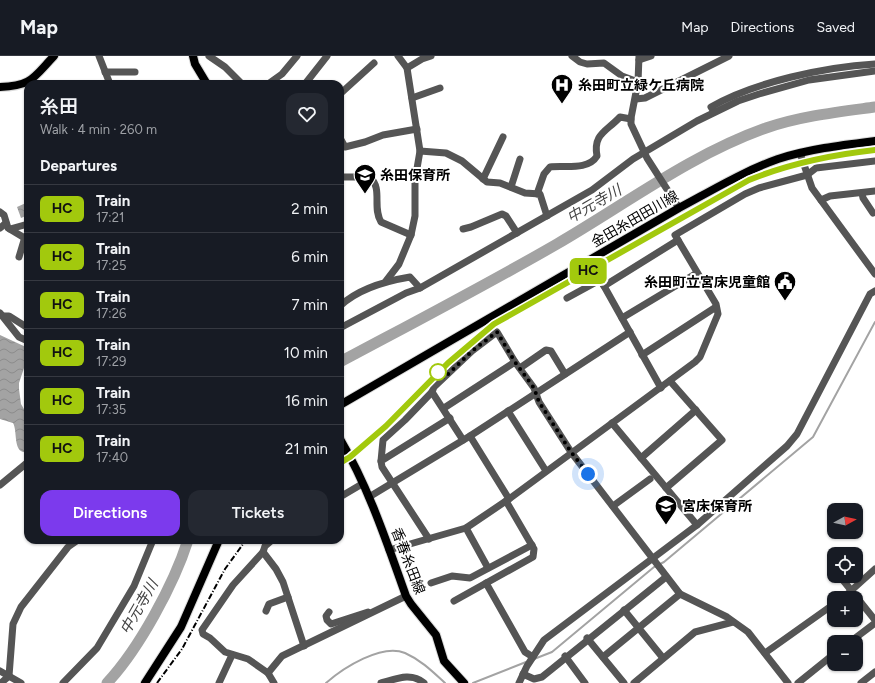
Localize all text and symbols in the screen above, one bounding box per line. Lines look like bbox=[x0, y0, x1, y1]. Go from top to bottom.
text: Map bbox=[20, 16, 58, 39]
text: Map bbox=[681, 19, 709, 36]
text: Directions bbox=[731, 19, 794, 36]
text: Saved bbox=[816, 19, 855, 36]
hospital icon: 糸田町立緑ケ丘病院 bbox=[549, 72, 575, 105]
place label: 糸田町立緑ケ丘病院 bbox=[578, 77, 704, 94]
button: heart bbox=[286, 93, 328, 135]
text: 糸田 bbox=[40, 95, 78, 118]
text: Walk · 4 min · 260 m bbox=[40, 122, 157, 137]
text: Departures bbox=[40, 157, 117, 175]
school or university icon: 糸田保育所 bbox=[352, 162, 378, 195]
place label: 糸田保育所 bbox=[380, 167, 450, 184]
water label: 中元寺川 bbox=[564, 180, 626, 227]
street label: 金田糸田田川線 bbox=[588, 187, 682, 251]
text: Train bbox=[96, 192, 130, 210]
text: HC bbox=[52, 200, 72, 217]
text: 2 min bbox=[291, 200, 328, 218]
text: 17:21 bbox=[96, 210, 124, 225]
text: Train bbox=[96, 240, 130, 258]
text: HC bbox=[52, 248, 72, 265]
text: 6 min bbox=[291, 248, 328, 266]
text: 17:25 bbox=[96, 258, 126, 273]
line badge: HC bbox=[570, 258, 606, 284]
text: HC bbox=[578, 262, 598, 279]
public building icon: 糸田町立宮床児童館 bbox=[772, 269, 798, 302]
place label: 糸田町立宮床児童館 bbox=[644, 274, 770, 291]
text: Train bbox=[96, 288, 130, 306]
text: HC bbox=[52, 296, 72, 313]
text: 7 min bbox=[292, 296, 328, 314]
text: 17:26 bbox=[96, 306, 126, 321]
text: Train bbox=[96, 336, 130, 354]
text: HC bbox=[52, 344, 72, 361]
text: 10 min bbox=[284, 344, 328, 362]
text: 17:29 bbox=[96, 354, 126, 369]
unlabelled marker bbox=[429, 363, 447, 381]
text: Train bbox=[96, 384, 130, 402]
text: HC bbox=[52, 392, 72, 409]
text: 16 min bbox=[285, 392, 328, 410]
text: 17:35 bbox=[96, 402, 126, 417]
text: Train bbox=[96, 432, 130, 450]
text: HC bbox=[52, 440, 72, 457]
text: 21 min bbox=[285, 440, 328, 458]
text: 17:40 bbox=[96, 450, 128, 465]
your location bbox=[578, 464, 598, 484]
button: Directions bbox=[40, 490, 180, 536]
button: Tickets bbox=[188, 490, 328, 536]
school or university icon: 宮床保育所 bbox=[653, 493, 679, 526]
place label: 宮床保育所 bbox=[682, 498, 752, 515]
north arrow bbox=[827, 503, 863, 539]
map controls bbox=[827, 503, 863, 671]
street label: 香春糸田線 bbox=[388, 525, 428, 597]
button: locate bbox=[827, 547, 863, 583]
water label: 中元寺川 bbox=[116, 575, 163, 637]
button: + bbox=[827, 591, 863, 627]
button: − bbox=[827, 635, 863, 671]

